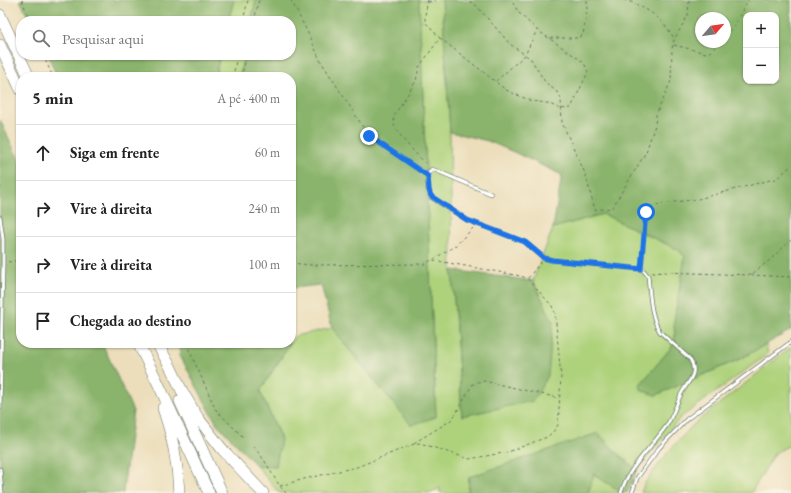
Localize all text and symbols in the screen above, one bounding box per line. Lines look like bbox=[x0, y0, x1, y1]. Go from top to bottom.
north arrow bbox=[695, 12, 731, 48]
map controls bbox=[743, 12, 779, 84]
button: + bbox=[743, 12, 779, 48]
search box bbox=[16, 16, 296, 60]
icon: search bbox=[30, 27, 52, 49]
text: Pesquisar aqui bbox=[62, 29, 144, 48]
button: − bbox=[743, 48, 779, 84]
text: 5 min bbox=[32, 87, 73, 109]
text: A pé · 400 m bbox=[217, 90, 280, 107]
route end bbox=[360, 127, 378, 145]
icon: ahead bbox=[32, 142, 54, 164]
text: Siga em frente bbox=[70, 143, 159, 162]
text: 60 m bbox=[255, 144, 280, 161]
icon: right bbox=[32, 198, 54, 220]
text: Vire à direita bbox=[70, 199, 152, 218]
text: 240 m bbox=[249, 200, 280, 217]
route start bbox=[637, 203, 655, 221]
icon: right bbox=[32, 254, 54, 276]
text: Vire à direita bbox=[70, 255, 152, 274]
text: 100 m bbox=[249, 256, 280, 273]
icon: arrive bbox=[32, 310, 54, 332]
text: Chegada ao destino bbox=[70, 311, 191, 330]

